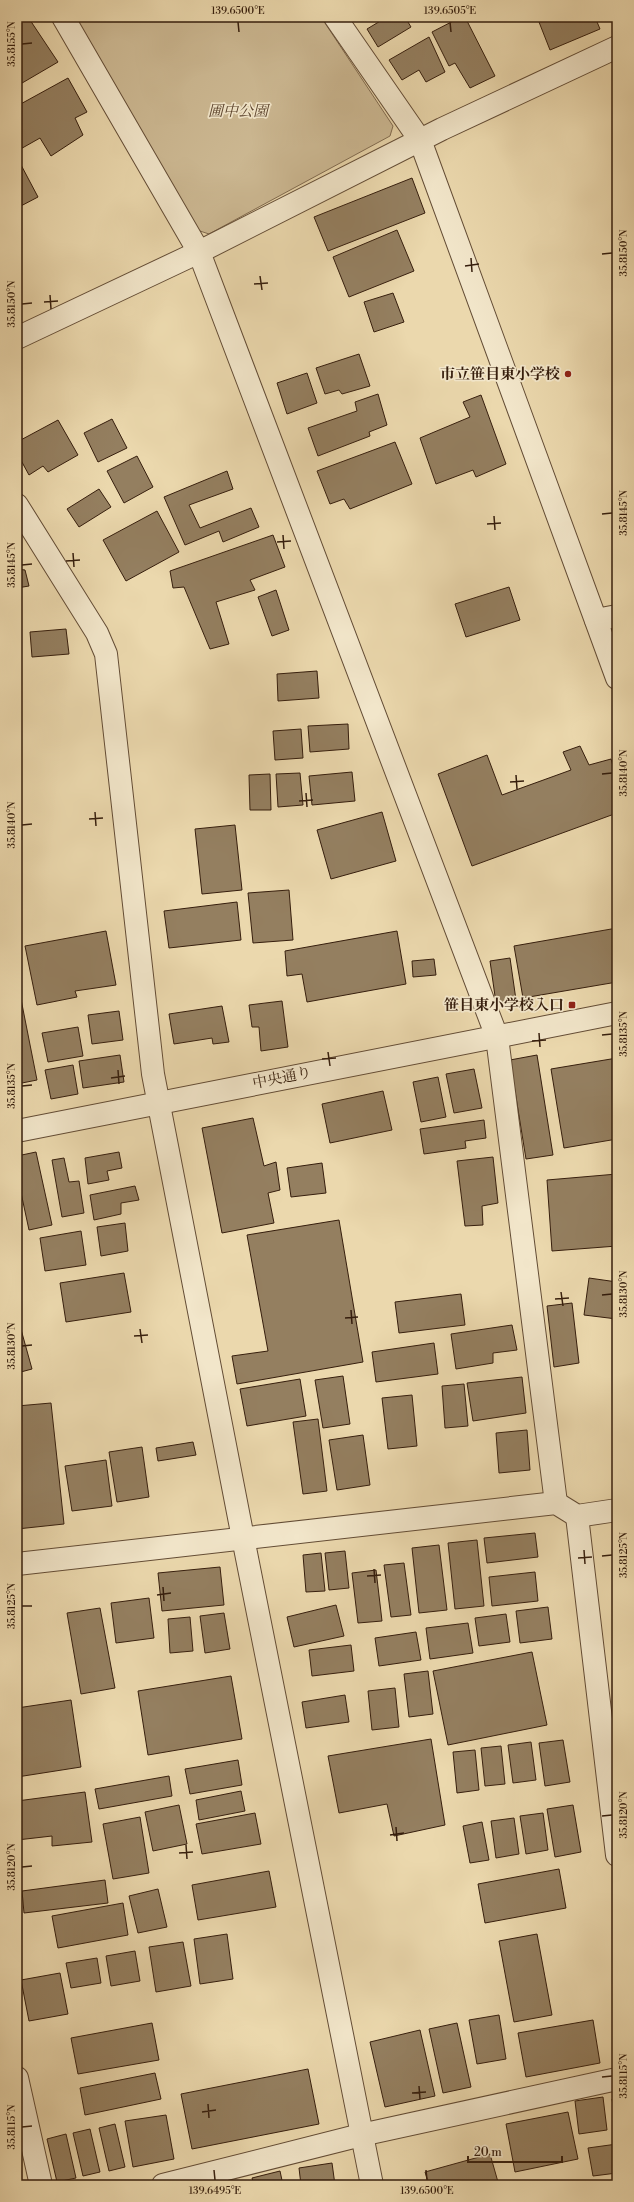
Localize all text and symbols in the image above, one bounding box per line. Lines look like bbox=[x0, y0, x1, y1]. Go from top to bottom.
text: 139.6500°E bbox=[211, 5, 265, 17]
text: 139.6505°E bbox=[424, 5, 476, 17]
text: 35.8155°N bbox=[6, 21, 18, 67]
park label: 圃中公園 bbox=[208, 102, 271, 121]
text: 35.8150°N bbox=[618, 229, 630, 276]
text: 35.8150°N bbox=[6, 280, 18, 327]
place label: 市立笹目東小学校 bbox=[440, 365, 560, 384]
marker: 市立笹目東小学校 bbox=[563, 369, 573, 379]
text: 35.8145°N bbox=[618, 490, 630, 536]
text: 35.8145°N bbox=[6, 542, 18, 588]
text: 35.8140°N bbox=[618, 749, 630, 796]
text: 35.8140°N bbox=[6, 801, 18, 848]
place label: 笹目東小学校入口 bbox=[444, 996, 564, 1015]
marker: 笹目東小学校入口 bbox=[567, 1000, 577, 1010]
text: 35.8135°N bbox=[618, 1011, 630, 1057]
text: 35.8135°N bbox=[6, 1063, 18, 1109]
street label: 中央通り bbox=[251, 1063, 313, 1093]
text: 35.8130°N bbox=[618, 1270, 630, 1317]
text: 35.8130°N bbox=[6, 1322, 18, 1369]
text: 35.8125°N bbox=[618, 1531, 630, 1578]
text: 35.8125°N bbox=[6, 1582, 18, 1629]
text: 35.8120°N bbox=[618, 1791, 630, 1839]
text: 35.8120°N bbox=[6, 1843, 18, 1891]
text: 35.8115°N bbox=[618, 2053, 630, 2098]
text: 35.8115°N bbox=[6, 2104, 18, 2149]
scale bar bbox=[468, 2138, 562, 2164]
text: 20 m bbox=[474, 2145, 502, 2160]
text: 139.6495°E bbox=[189, 2185, 241, 2197]
text: 139.6500°E bbox=[400, 2185, 454, 2197]

